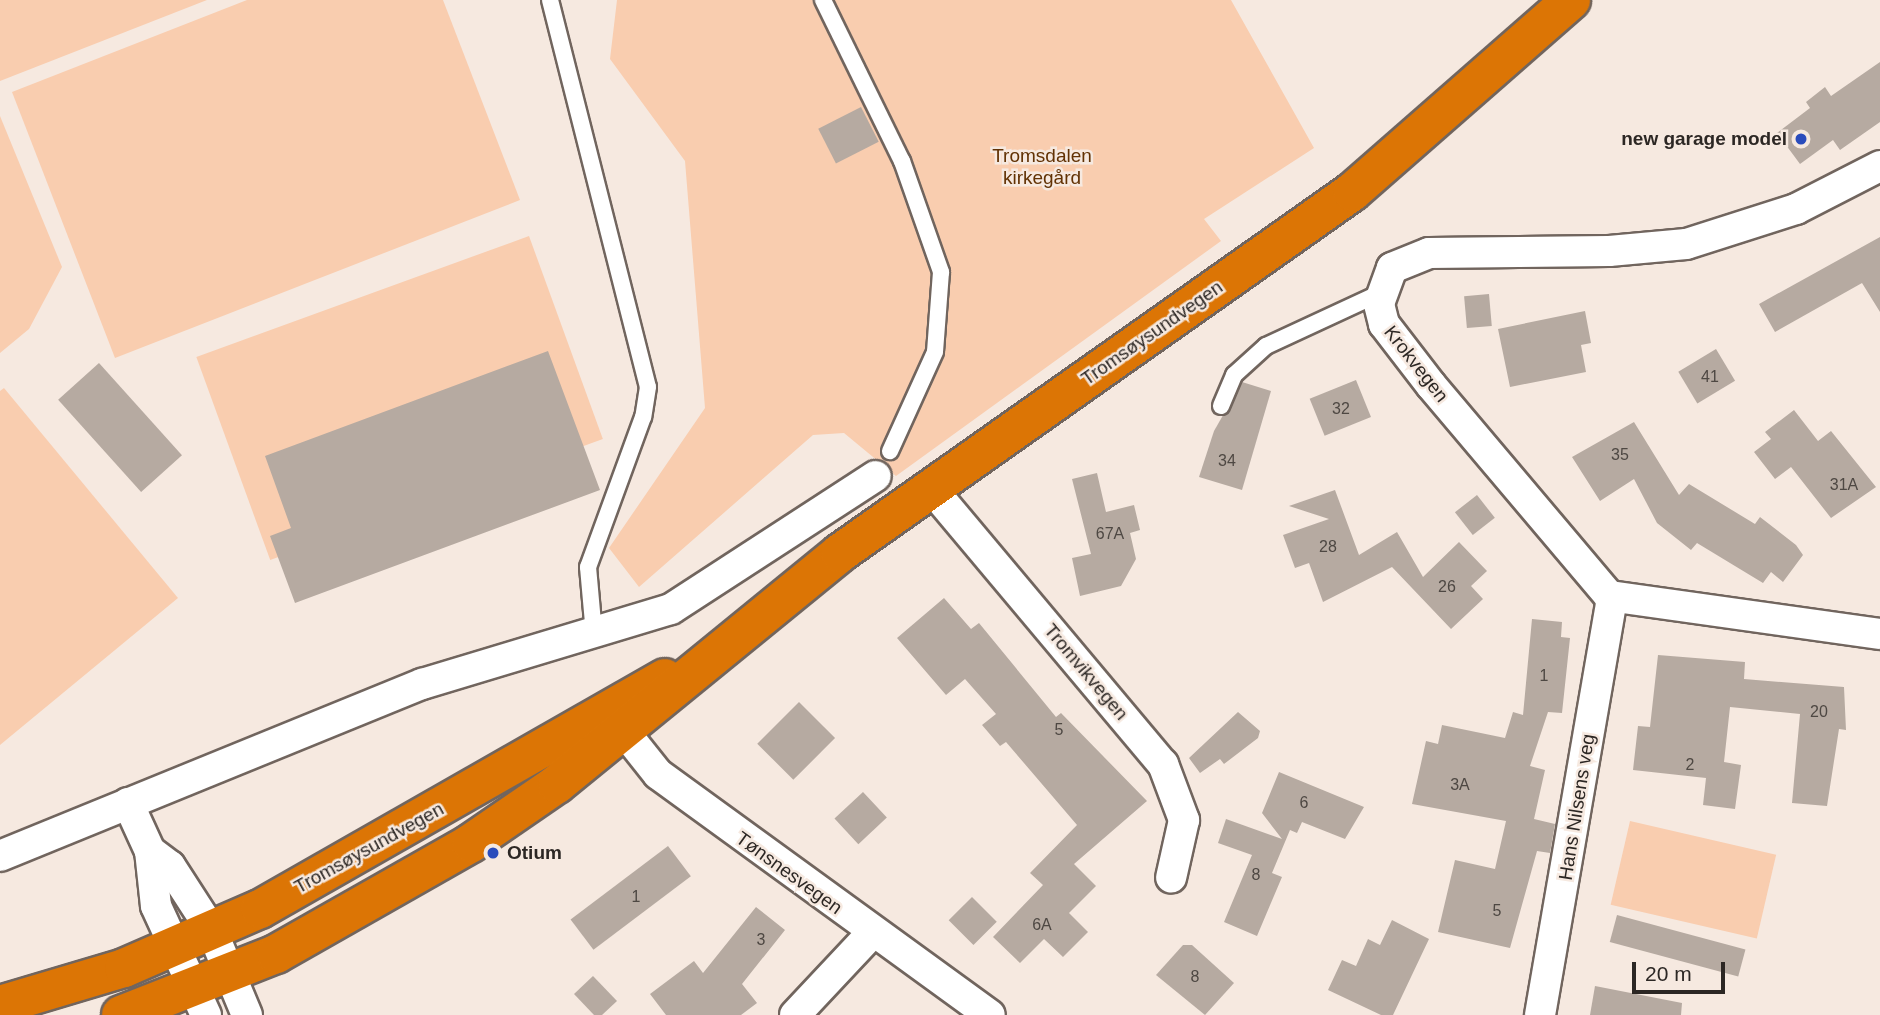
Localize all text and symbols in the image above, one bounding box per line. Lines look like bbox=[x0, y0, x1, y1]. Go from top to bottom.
place label: new garage model bbox=[1621, 128, 1787, 150]
marker: new garage model bbox=[1793, 131, 1809, 147]
park label: Tromsdalen kirkegård bbox=[992, 145, 1092, 189]
street label: Tromsøysundvegen bbox=[1077, 276, 1227, 390]
street label: Krokvegen bbox=[1379, 321, 1453, 407]
house number: 41 bbox=[1701, 367, 1719, 387]
house number: 32 bbox=[1332, 399, 1350, 419]
house number: 35 bbox=[1611, 445, 1629, 465]
house number: 34 bbox=[1218, 451, 1236, 471]
house number: 31A bbox=[1830, 475, 1858, 495]
house number: 67A bbox=[1096, 524, 1124, 544]
house number: 28 bbox=[1319, 537, 1337, 557]
house number: 26 bbox=[1438, 577, 1456, 597]
street label: Tromvikvegen bbox=[1039, 619, 1133, 725]
house number: 1 bbox=[1540, 666, 1548, 686]
house number: 20 bbox=[1810, 702, 1828, 722]
house number: 5 bbox=[1055, 720, 1063, 740]
street label: Hans Nilsens veg bbox=[1554, 732, 1600, 882]
house number: 2 bbox=[1686, 755, 1694, 775]
house number: 3A bbox=[1450, 775, 1470, 795]
house number: 6 bbox=[1300, 793, 1308, 813]
street label: Tromsøysundvegen bbox=[290, 798, 448, 898]
street label: Tønsnesvegen bbox=[731, 827, 847, 919]
place label: Otium bbox=[507, 842, 562, 864]
marker: Otium bbox=[485, 845, 501, 861]
house number: 8 bbox=[1252, 865, 1260, 885]
house number: 1 bbox=[632, 887, 640, 907]
house number: 5 bbox=[1493, 901, 1501, 921]
house number: 6A bbox=[1032, 915, 1052, 935]
house number: 3 bbox=[757, 930, 765, 950]
scale bar bbox=[1635, 948, 1728, 992]
text: 20 m bbox=[1645, 962, 1692, 985]
house number: 8 bbox=[1191, 967, 1199, 987]

